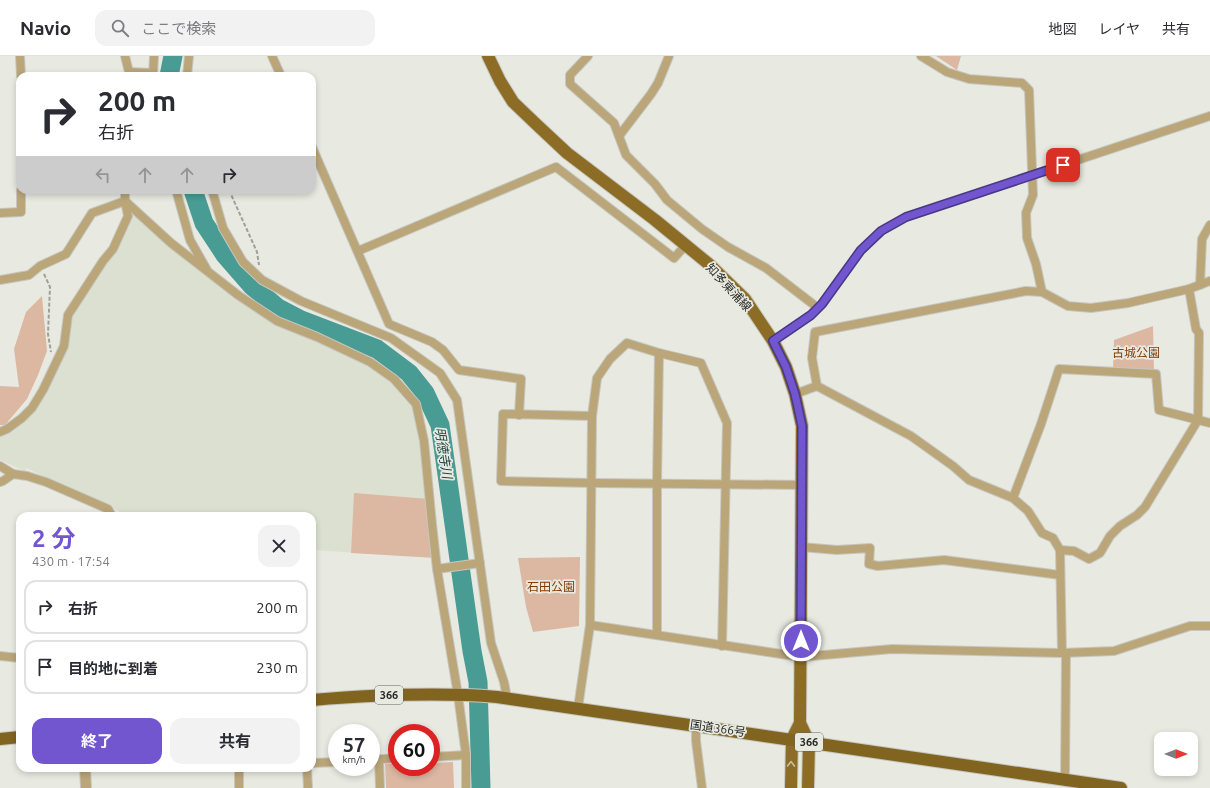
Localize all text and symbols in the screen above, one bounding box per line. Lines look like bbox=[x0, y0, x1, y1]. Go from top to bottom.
search box bbox=[95, 10, 375, 46]
text: Navio bbox=[20, 17, 71, 39]
icon: search bbox=[109, 17, 131, 39]
text: ここで検索 bbox=[141, 20, 216, 37]
text: 地図 bbox=[1048, 21, 1076, 37]
text: レイヤ bbox=[1098, 21, 1140, 37]
text: 共有 bbox=[1162, 21, 1190, 37]
text: 200 m bbox=[98, 85, 176, 116]
icon: right bbox=[32, 88, 84, 140]
text: 右折 bbox=[98, 122, 134, 142]
pin bbox=[1046, 148, 1080, 182]
icon: arrive bbox=[1052, 154, 1074, 176]
icon: left bbox=[92, 164, 114, 186]
icon: ahead bbox=[134, 164, 156, 186]
icon: ahead bbox=[176, 164, 198, 186]
icon: right bbox=[218, 164, 240, 186]
street label: 知多東浦線 bbox=[704, 261, 754, 313]
park label: 古城公園 bbox=[1112, 346, 1160, 359]
water label: 明徳寺川 bbox=[433, 426, 455, 482]
text: 2 分 bbox=[32, 525, 75, 552]
button: close bbox=[258, 525, 300, 567]
text: 430 m · 17:54 bbox=[32, 554, 110, 568]
park label: 石田公園 bbox=[527, 580, 575, 593]
icon: right bbox=[34, 596, 56, 618]
text: 200 m bbox=[256, 599, 298, 616]
text: 右折 bbox=[68, 600, 98, 617]
position arrow bbox=[780, 620, 822, 662]
icon: arrive bbox=[34, 656, 56, 678]
text: 230 m bbox=[256, 659, 298, 676]
text: 目的地に到着 bbox=[68, 660, 158, 677]
road number: 366 bbox=[375, 686, 403, 704]
button: 終了 bbox=[32, 718, 162, 764]
button: 共有 bbox=[170, 718, 300, 764]
street label: 国道366号 bbox=[689, 718, 747, 738]
speed limit sign: 60 bbox=[388, 724, 440, 776]
north arrow bbox=[1154, 732, 1198, 776]
map controls bbox=[1154, 732, 1198, 776]
text: 57 bbox=[343, 733, 365, 756]
road number: 366 bbox=[795, 733, 823, 751]
text: km/h bbox=[342, 754, 366, 765]
one-way arrow bbox=[787, 761, 795, 767]

